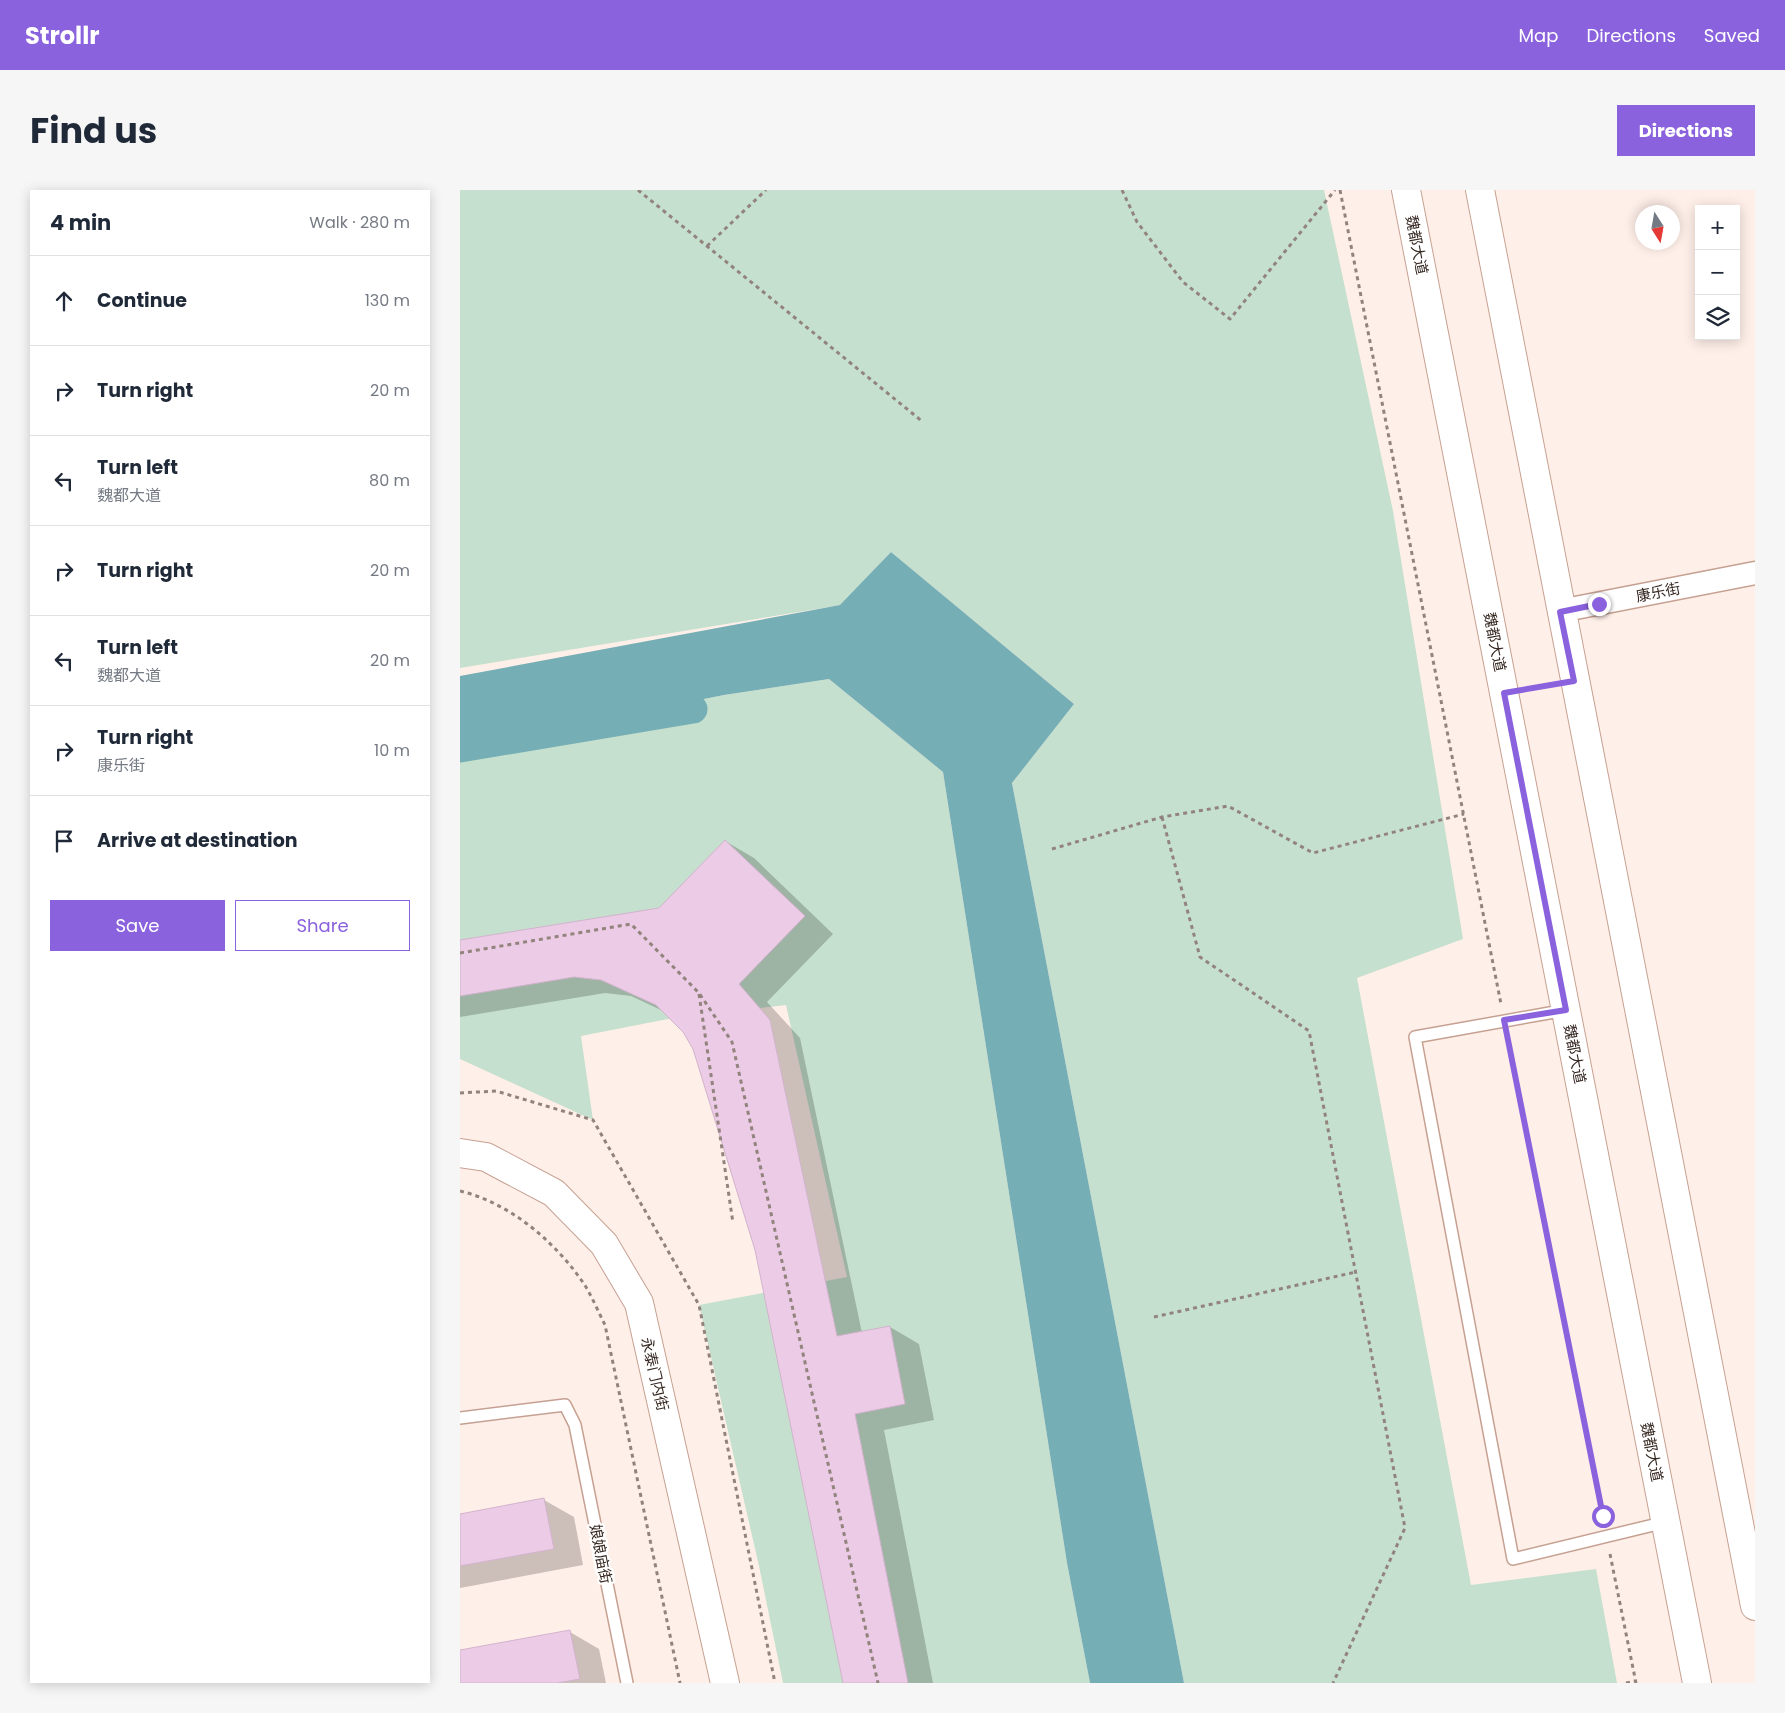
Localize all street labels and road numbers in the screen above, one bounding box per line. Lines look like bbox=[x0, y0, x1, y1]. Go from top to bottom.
street label: 魏都大道 bbox=[1401, 214, 1433, 276]
street label: 康乐街 bbox=[1634, 577, 1682, 607]
street label: 魏都大道 bbox=[1479, 611, 1511, 673]
street label: 魏都大道 bbox=[1559, 1023, 1591, 1085]
street label: 永泰门内街 bbox=[636, 1335, 674, 1413]
street label: 魏都大道 bbox=[1636, 1421, 1668, 1483]
street label: 娘娘庙街 bbox=[585, 1523, 617, 1585]

